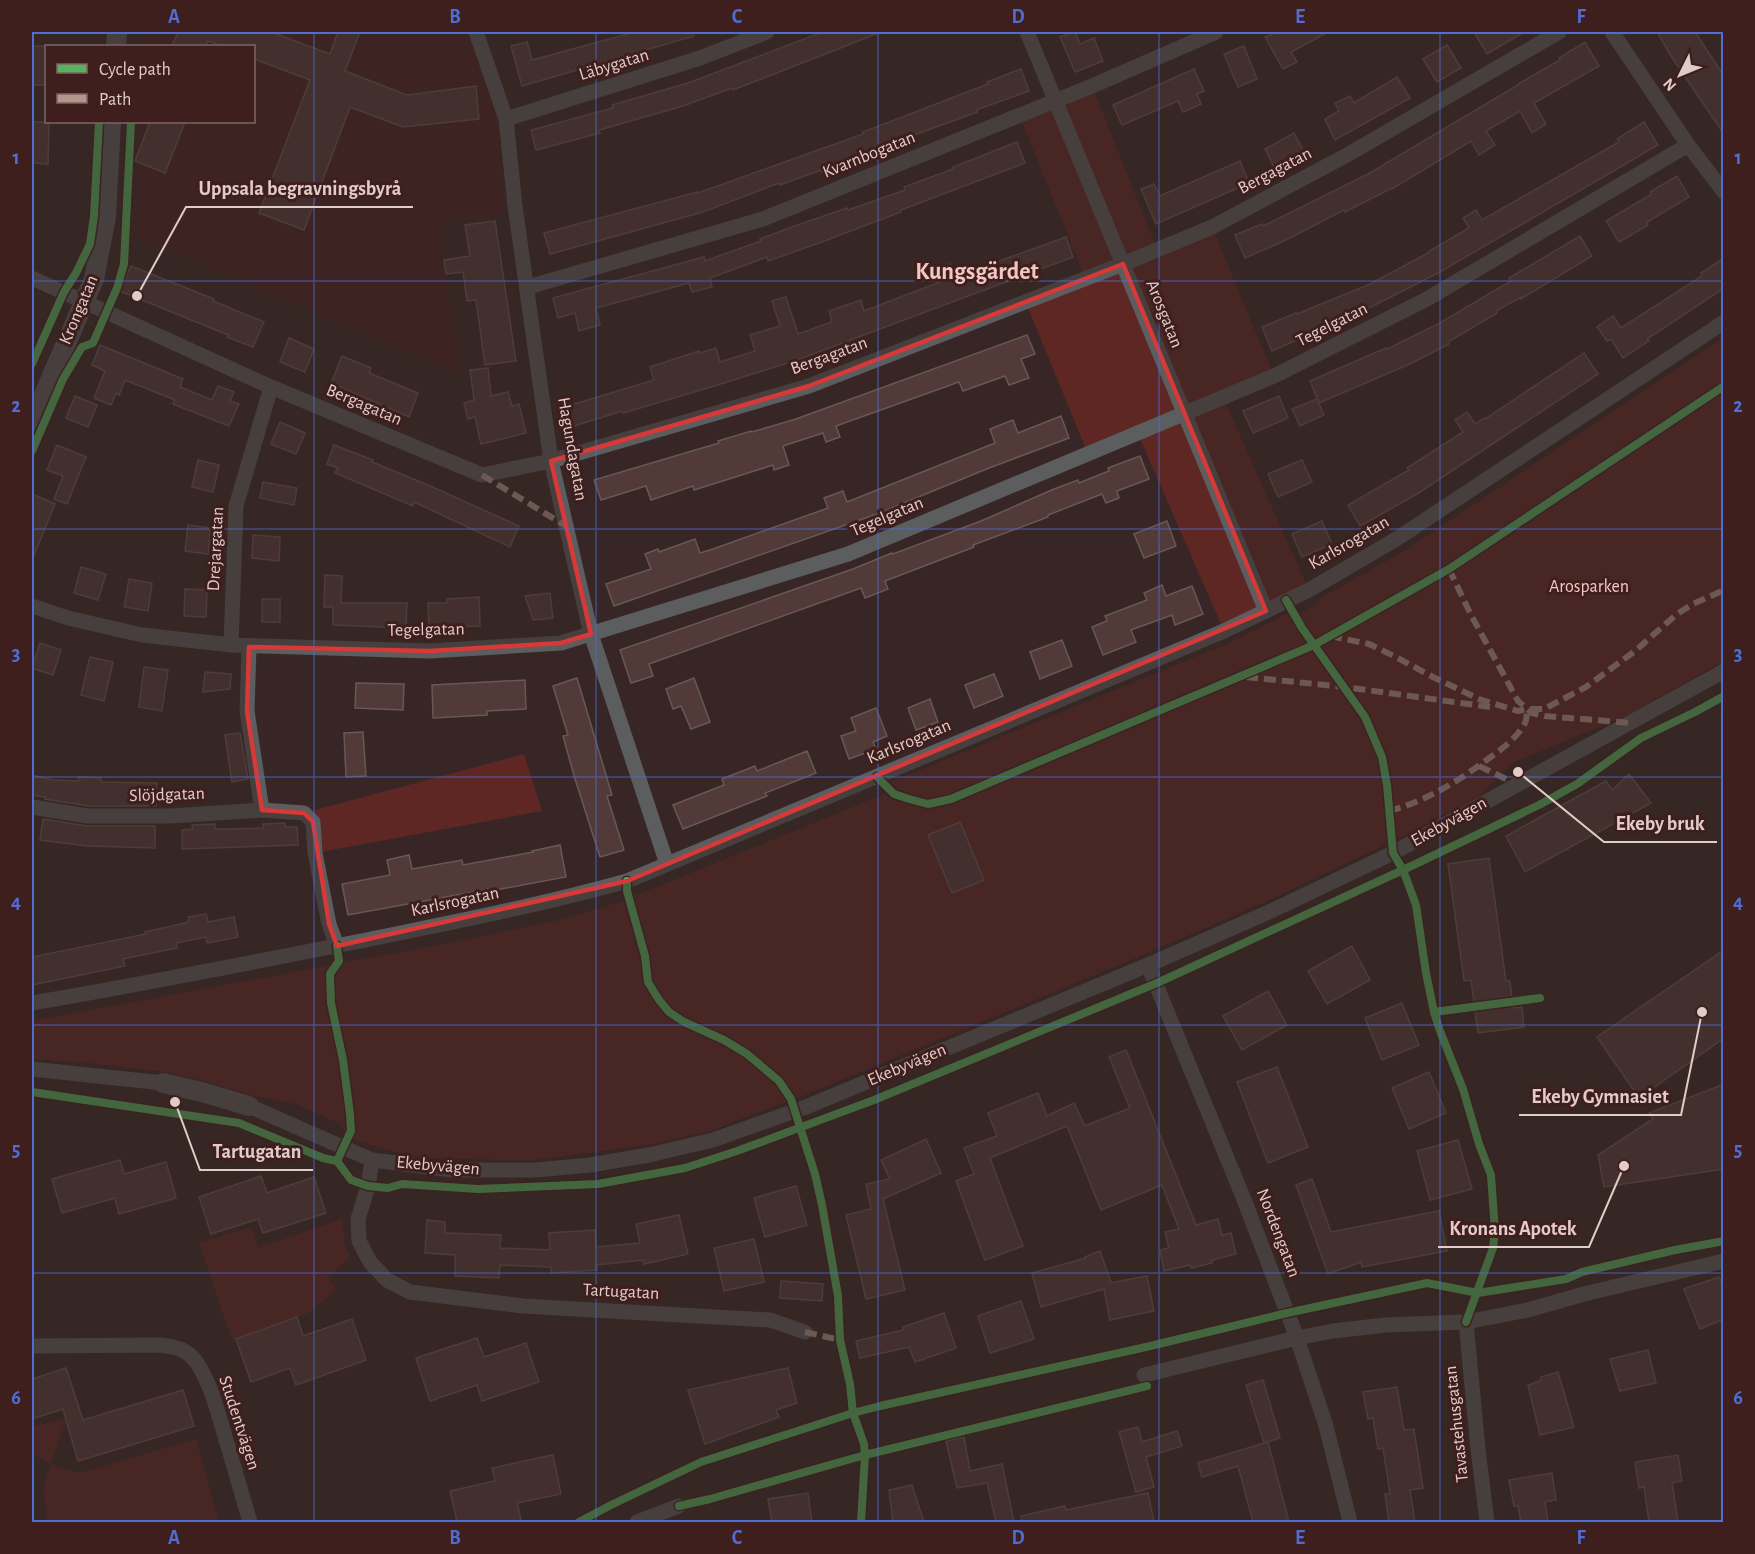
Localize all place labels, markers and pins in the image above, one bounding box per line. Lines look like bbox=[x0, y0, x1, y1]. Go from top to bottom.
callout: Uppsala begravningsbyrå bbox=[186, 169, 413, 207]
callout: Ekeby bruk bbox=[1604, 804, 1717, 842]
callout: Ekeby Gymnasiet bbox=[1519, 1077, 1681, 1115]
callout: Tartugatan bbox=[200, 1132, 313, 1170]
callout: Kronans Apotek bbox=[1438, 1209, 1589, 1247]

